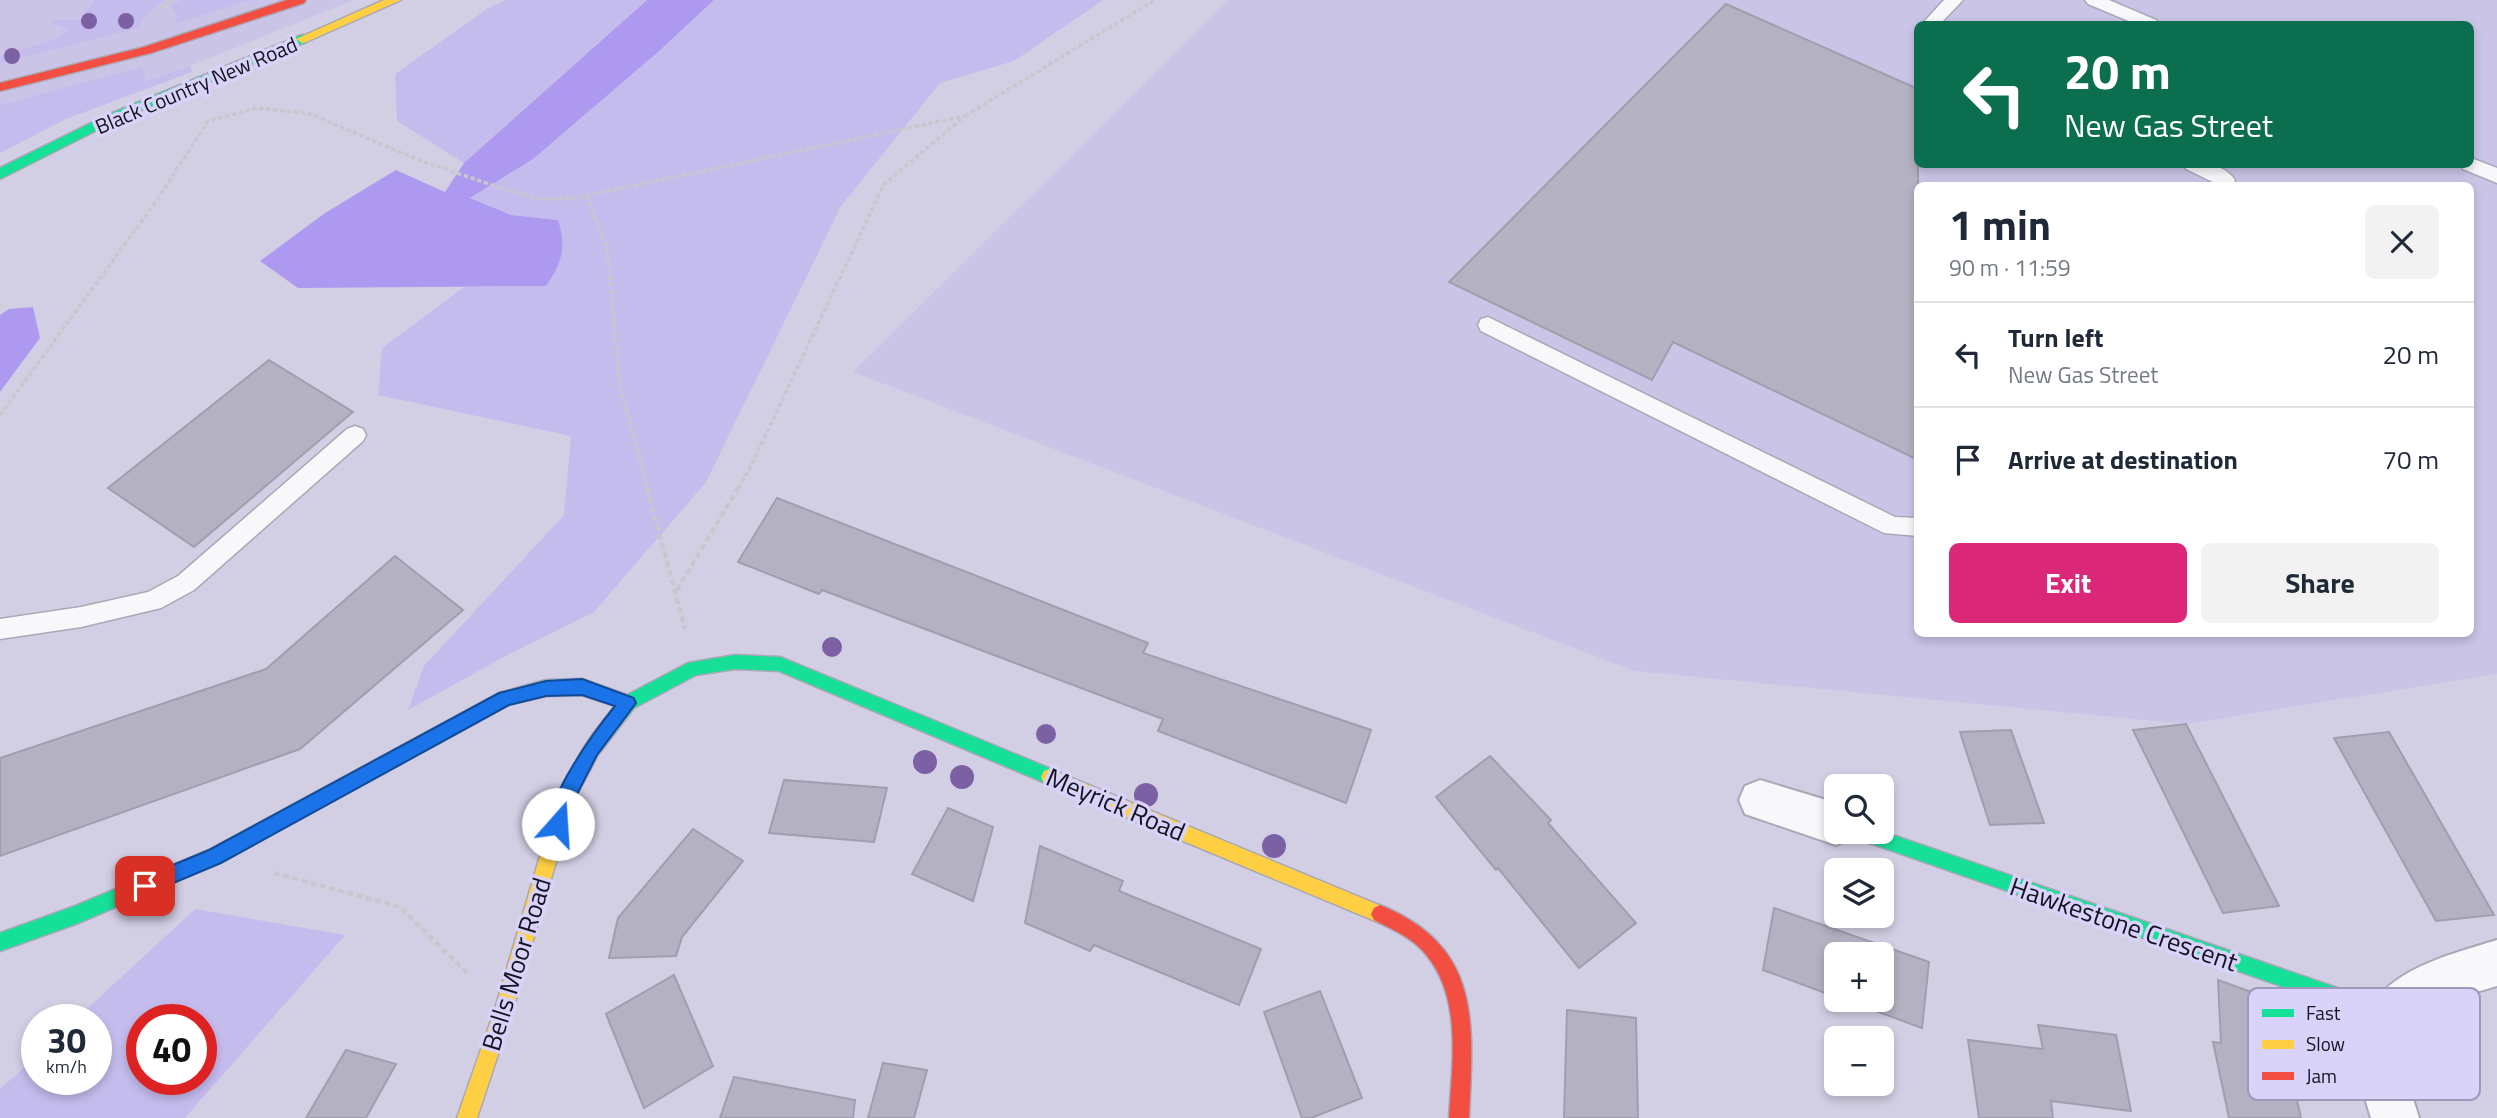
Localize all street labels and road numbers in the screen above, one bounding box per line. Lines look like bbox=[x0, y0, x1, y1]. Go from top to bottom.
street label: Black Country New Road bbox=[90, 28, 302, 142]
street label: Meyrick Road bbox=[1040, 757, 1192, 851]
street label: Hawkestone Crescent bbox=[2005, 867, 2243, 981]
street label: Bells Moor Road bbox=[471, 873, 561, 1055]

